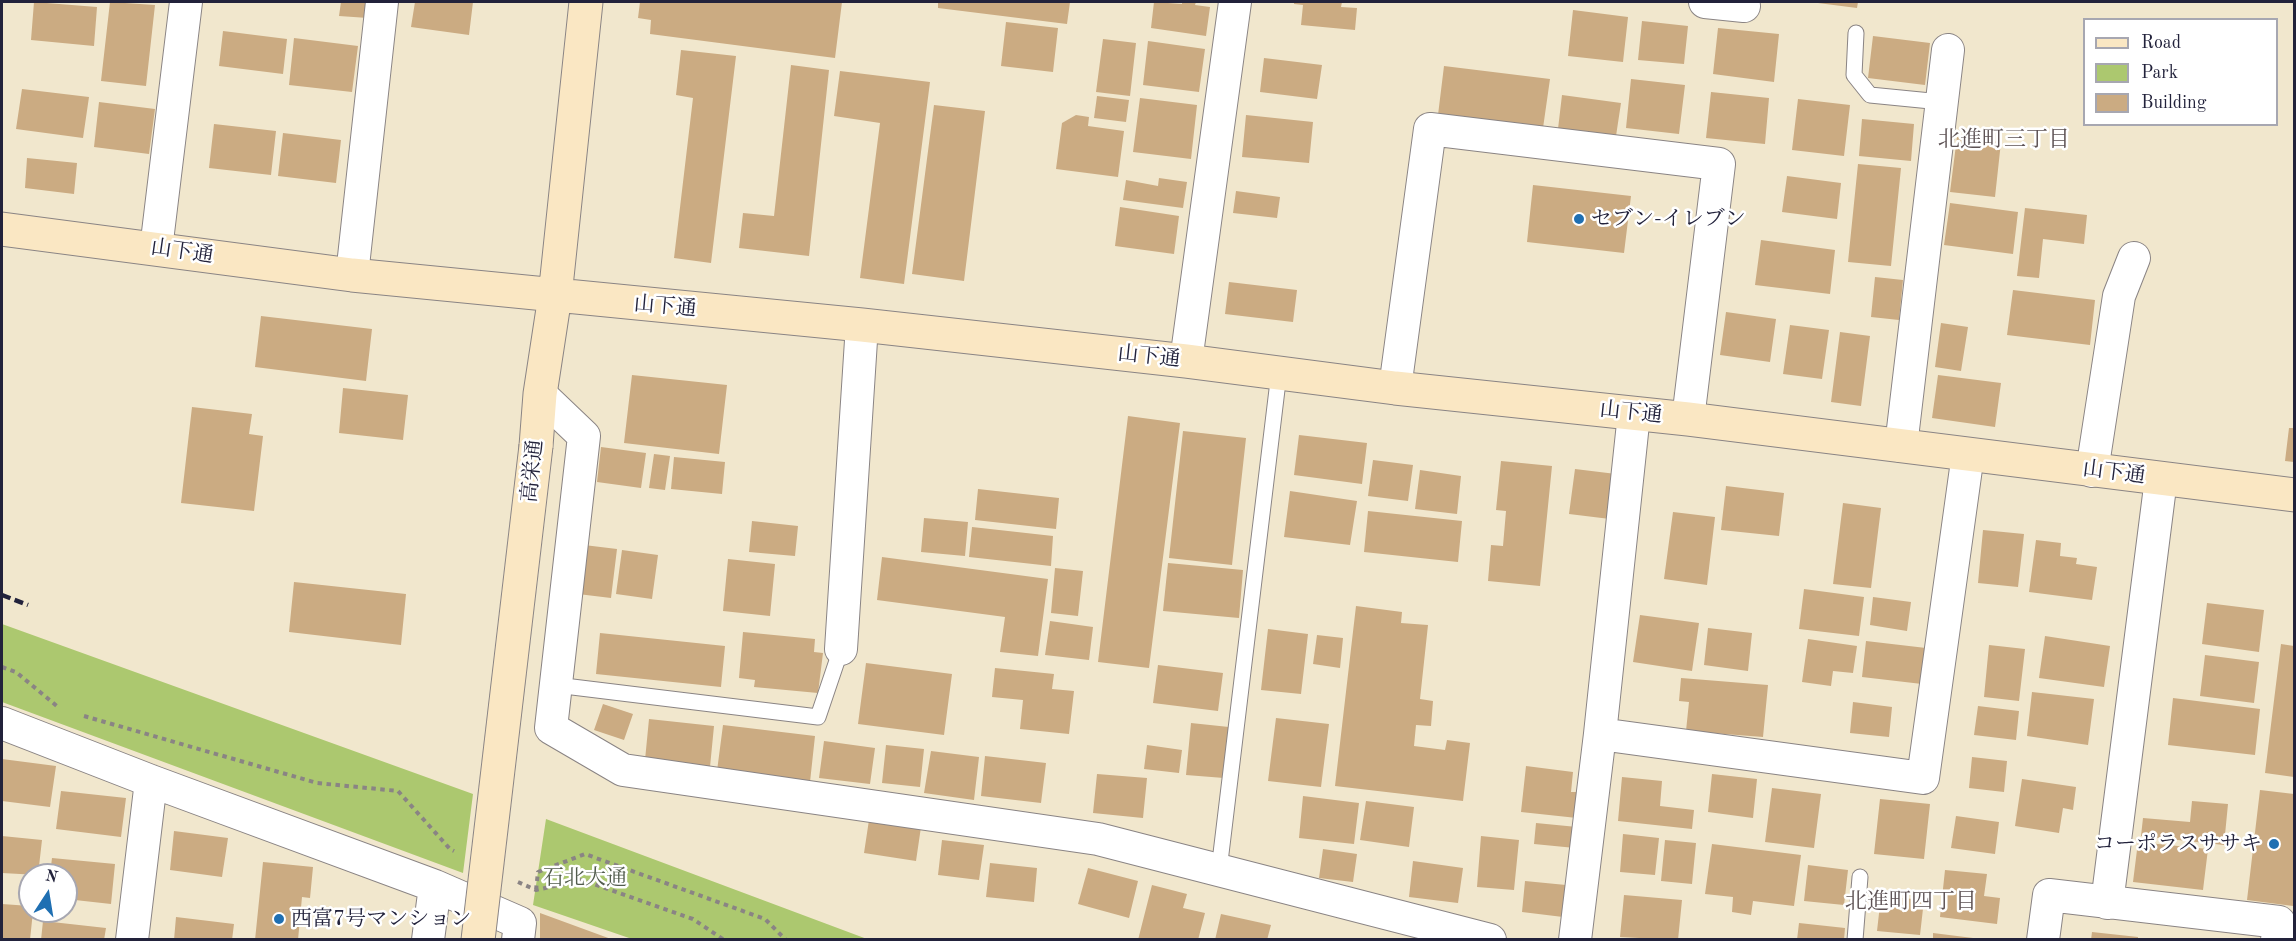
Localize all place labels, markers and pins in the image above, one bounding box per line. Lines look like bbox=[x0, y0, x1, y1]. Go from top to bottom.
place label: セブン-イレブン bbox=[1591, 206, 1746, 232]
marker: セブン-イレブン bbox=[1572, 212, 1586, 226]
place label: コーポラスササキ bbox=[2094, 831, 2262, 857]
marker: コーポラスササキ bbox=[2267, 837, 2281, 851]
place label: 西富7号マンション bbox=[291, 906, 471, 932]
marker: 西富7号マンション bbox=[272, 912, 286, 926]

